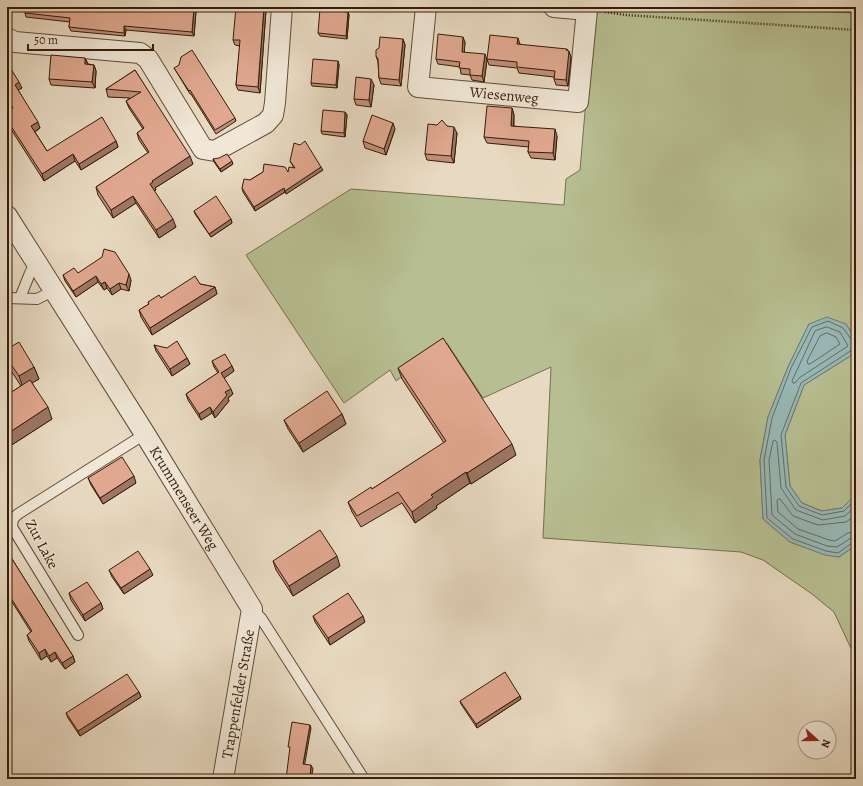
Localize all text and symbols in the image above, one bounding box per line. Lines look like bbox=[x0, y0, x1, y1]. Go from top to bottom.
scale bar bbox=[28, 26, 153, 52]
text: 50 m bbox=[34, 32, 58, 48]
street label: Wiesenweg bbox=[468, 82, 540, 108]
street label: Krummenseer Weg bbox=[145, 442, 224, 554]
street label: Zur Lake bbox=[21, 516, 64, 573]
street label: Trappenfelder Straße bbox=[217, 628, 259, 760]
north arrow bbox=[797, 720, 837, 760]
text: N bbox=[817, 737, 834, 750]

